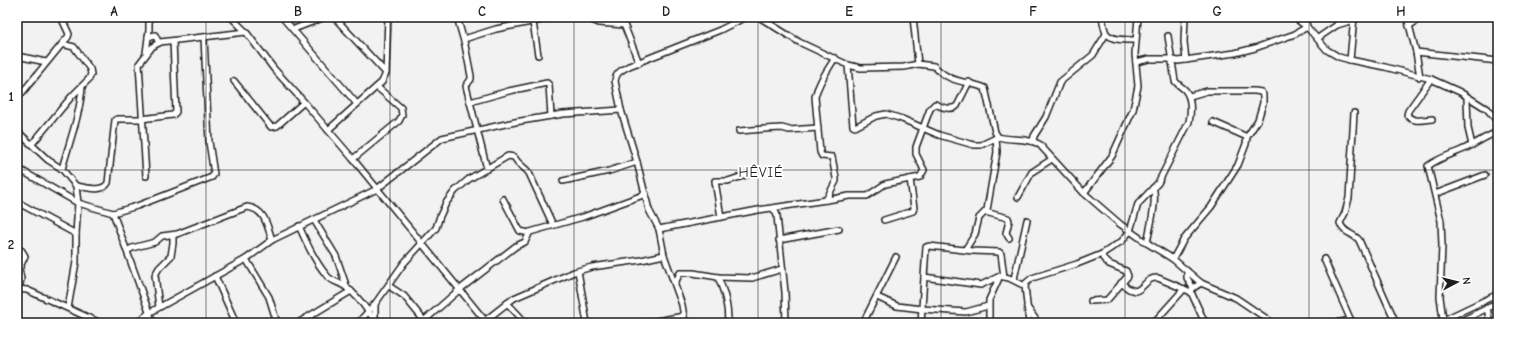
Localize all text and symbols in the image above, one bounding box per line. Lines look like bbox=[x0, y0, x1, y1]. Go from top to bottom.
text: A bbox=[110, 4, 118, 19]
text: B bbox=[294, 4, 302, 19]
text: C bbox=[478, 4, 486, 19]
text: D bbox=[662, 4, 670, 19]
text: E bbox=[845, 4, 853, 19]
text: F bbox=[1029, 4, 1037, 19]
text: G bbox=[1212, 4, 1222, 19]
text: H bbox=[1396, 4, 1406, 19]
text: 1 bbox=[8, 89, 14, 104]
district label: HÊVIÉ bbox=[739, 164, 784, 181]
text: 2 bbox=[8, 237, 14, 252]
north arrow bbox=[1437, 262, 1477, 302]
text: N bbox=[1460, 276, 1473, 285]

